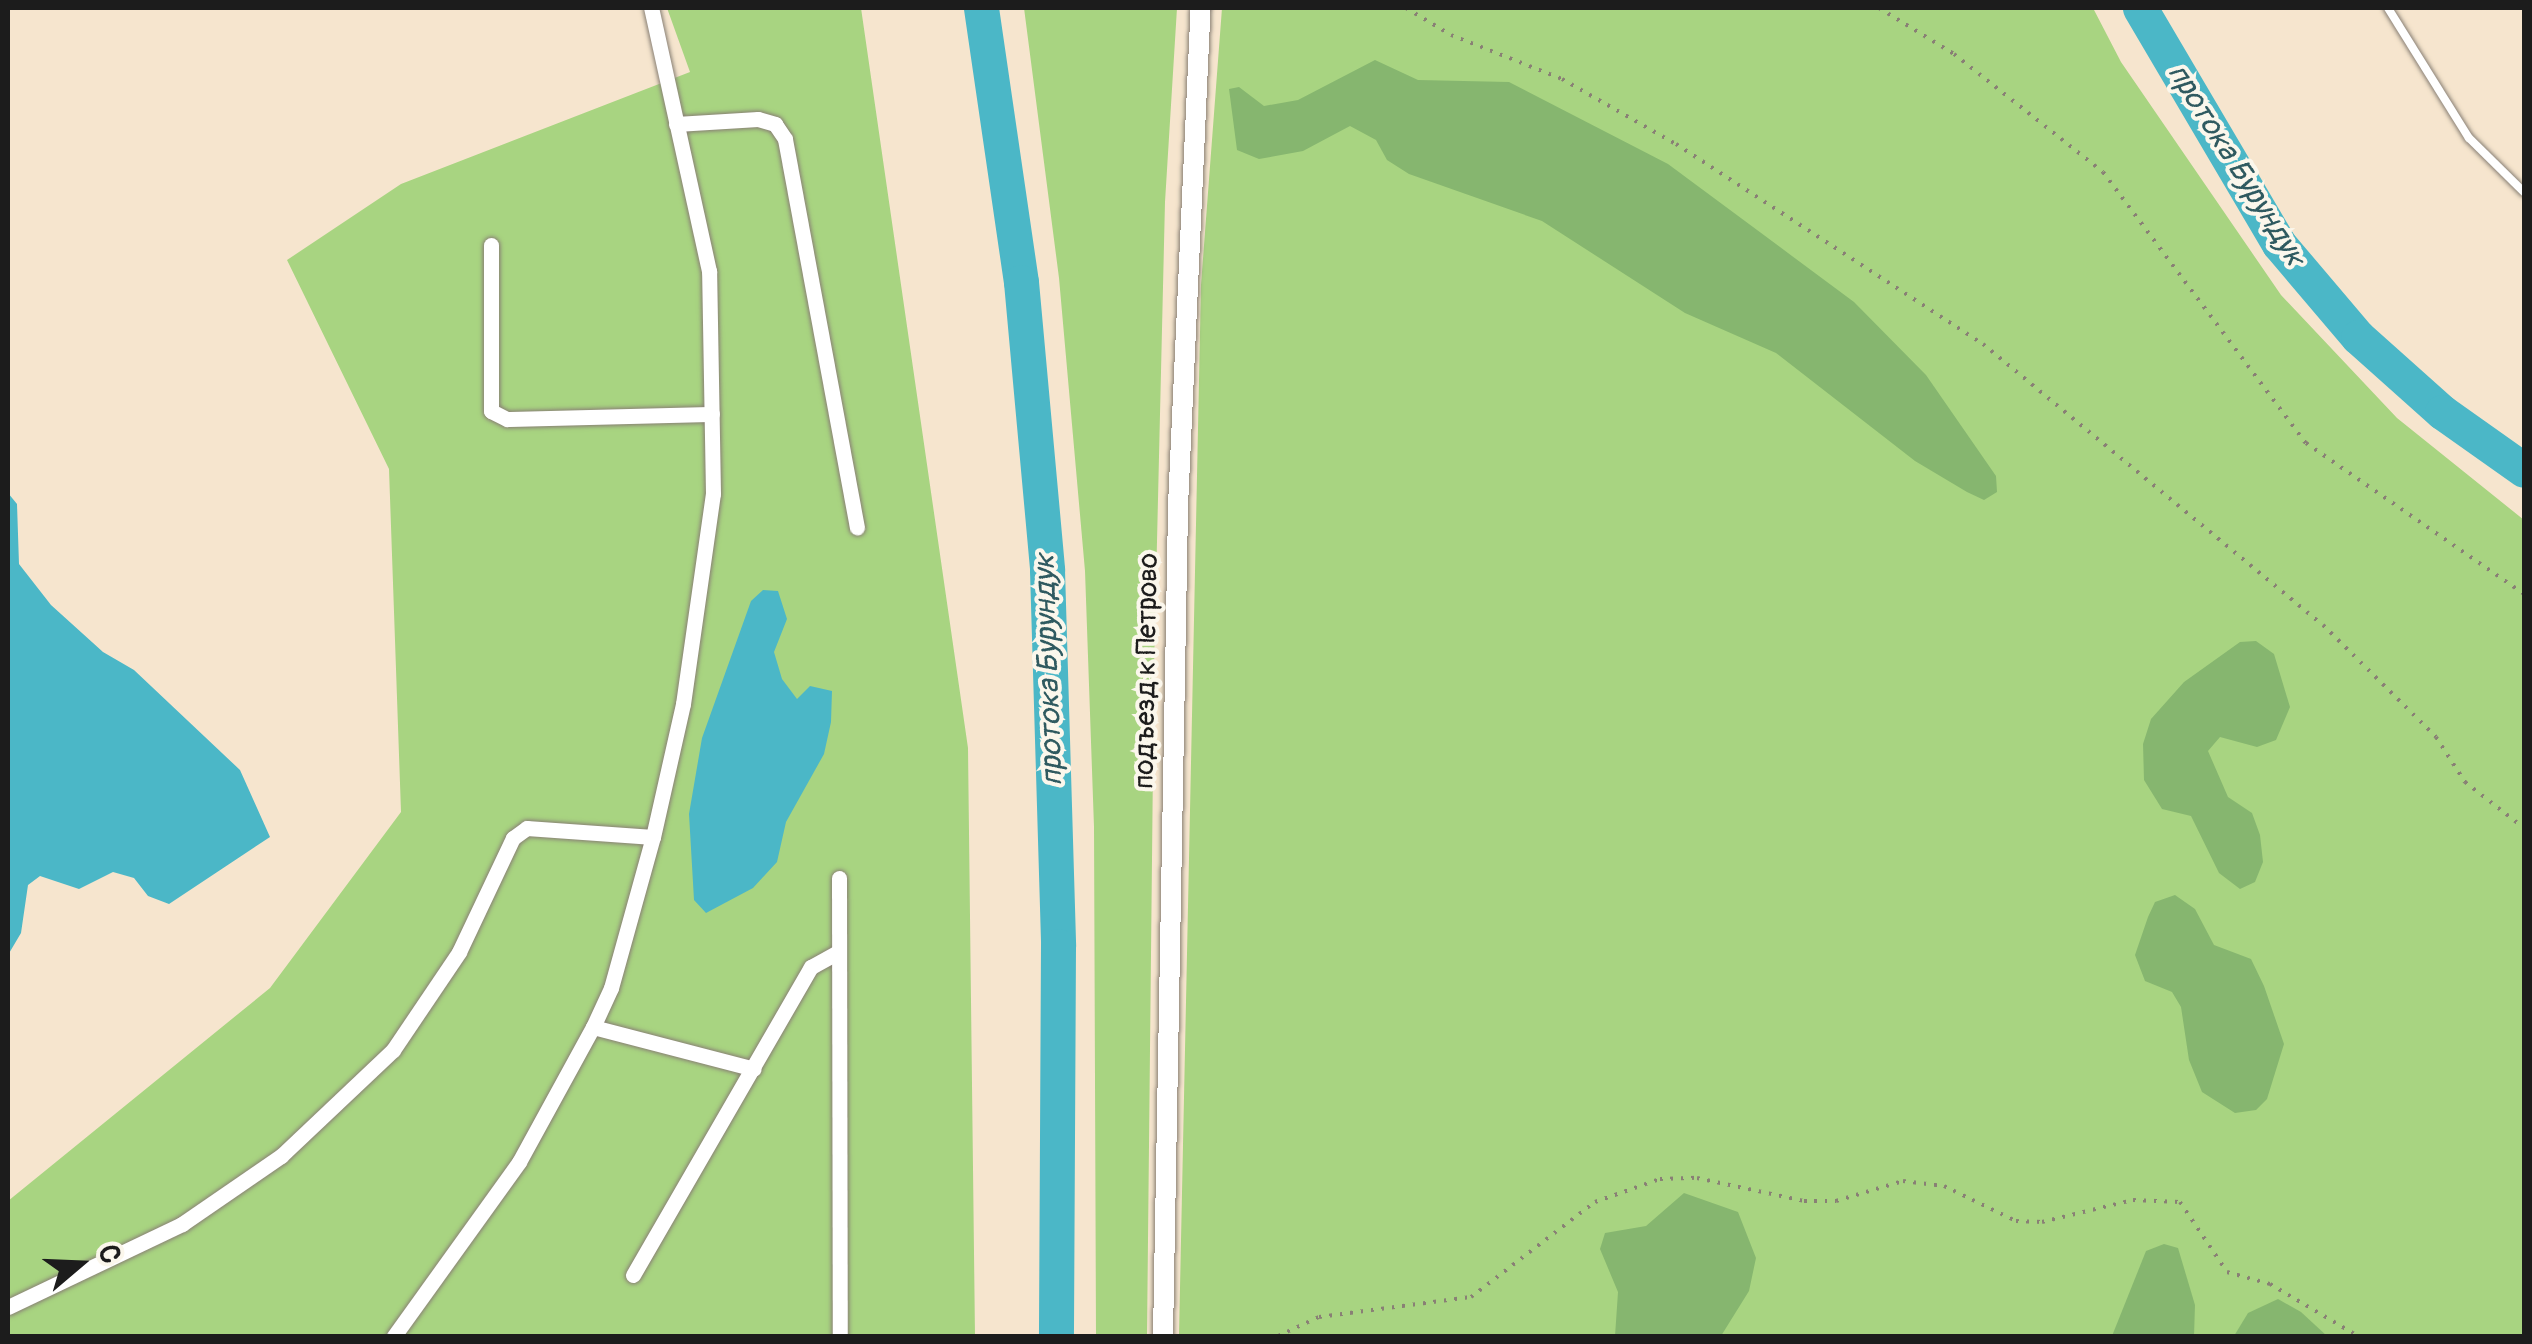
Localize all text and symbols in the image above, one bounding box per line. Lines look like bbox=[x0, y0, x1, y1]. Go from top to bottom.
water label: протока Бурундук bbox=[2159, 57, 2313, 273]
street label: подъезд к Петрово bbox=[1128, 553, 1166, 789]
water label: протока Бурундук bbox=[1027, 554, 1071, 786]
north arrow bbox=[30, 1214, 130, 1314]
text: С bbox=[89, 1240, 128, 1268]

